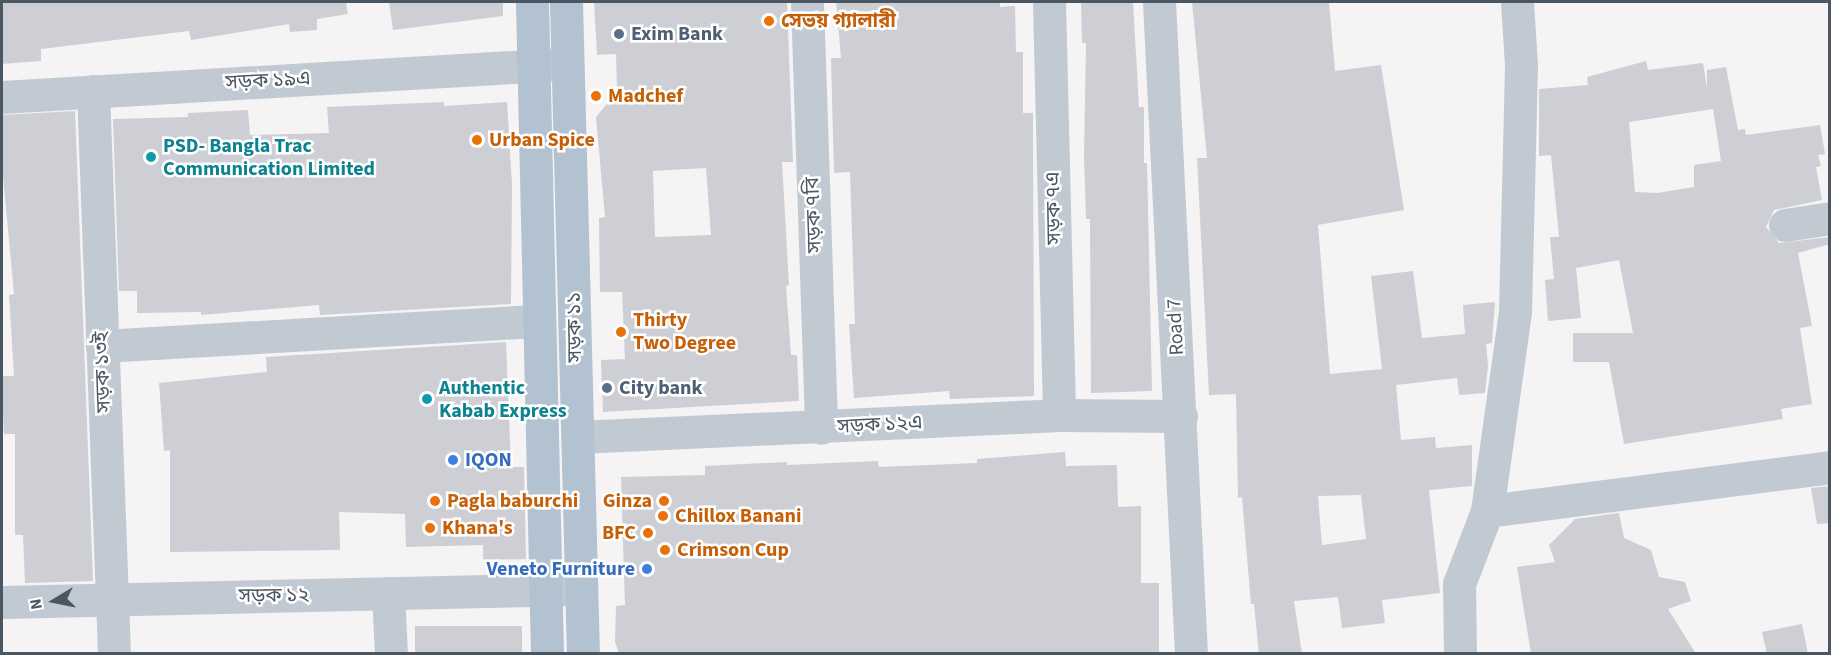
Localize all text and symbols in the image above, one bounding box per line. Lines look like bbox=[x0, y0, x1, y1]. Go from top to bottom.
place label: সেভয় গ্যালারী bbox=[781, 9, 896, 33]
marker: সেভয় গ্যালারী bbox=[762, 14, 776, 28]
place label: Exim Bank bbox=[631, 22, 723, 46]
marker: Exim Bank bbox=[612, 27, 626, 41]
street label: সড়ক ১৯এ bbox=[225, 67, 311, 95]
place label: Madchef bbox=[608, 84, 683, 108]
marker: Madchef bbox=[589, 89, 603, 103]
place label: Urban Spice bbox=[489, 128, 595, 152]
marker: Urban Spice bbox=[470, 133, 484, 147]
place label: PSD- Bangla Trac Communication Limited bbox=[163, 134, 375, 181]
marker: PSD- Bangla Trac Communication Limited bbox=[144, 150, 158, 164]
street label: সড়ক ৭এ bbox=[1041, 171, 1067, 245]
street label: সড়ক ৭বি bbox=[801, 177, 827, 253]
street label: সড়ক ১১ bbox=[562, 292, 588, 362]
street label: Road 7 bbox=[1163, 298, 1189, 356]
place label: Thirty Two Degree bbox=[633, 308, 736, 355]
marker: Thirty Two Degree bbox=[614, 325, 628, 339]
street label: সড়ক ১৩ই bbox=[90, 331, 116, 413]
place label: Authentic Kabab Express bbox=[439, 376, 567, 423]
place label: City bank bbox=[619, 376, 702, 400]
marker: City bank bbox=[600, 381, 614, 395]
marker: Authentic Kabab Express bbox=[420, 392, 434, 406]
street label: সড়ক ১২এ bbox=[837, 411, 923, 439]
place label: IQON bbox=[465, 448, 512, 472]
marker: IQON bbox=[446, 453, 460, 467]
place label: Pagla baburchi bbox=[447, 489, 578, 513]
place label: Ginza bbox=[603, 489, 652, 513]
marker: Pagla baburchi bbox=[428, 494, 442, 508]
marker: Ginza bbox=[657, 494, 671, 508]
place label: Chillox Banani bbox=[675, 504, 801, 528]
marker: Chillox Banani bbox=[656, 509, 670, 523]
place label: Khana's bbox=[442, 516, 513, 540]
marker: Khana's bbox=[423, 521, 437, 535]
place label: BFC bbox=[602, 521, 636, 545]
marker: BFC bbox=[641, 526, 655, 540]
place label: Crimson Cup bbox=[677, 538, 789, 562]
marker: Crimson Cup bbox=[658, 543, 672, 557]
place label: Veneto Furniture bbox=[486, 557, 635, 581]
marker: Veneto Furniture bbox=[640, 562, 654, 576]
north arrow bbox=[24, 571, 84, 631]
street label: সড়ক ১২ bbox=[239, 583, 309, 609]
text: N bbox=[25, 597, 48, 611]

